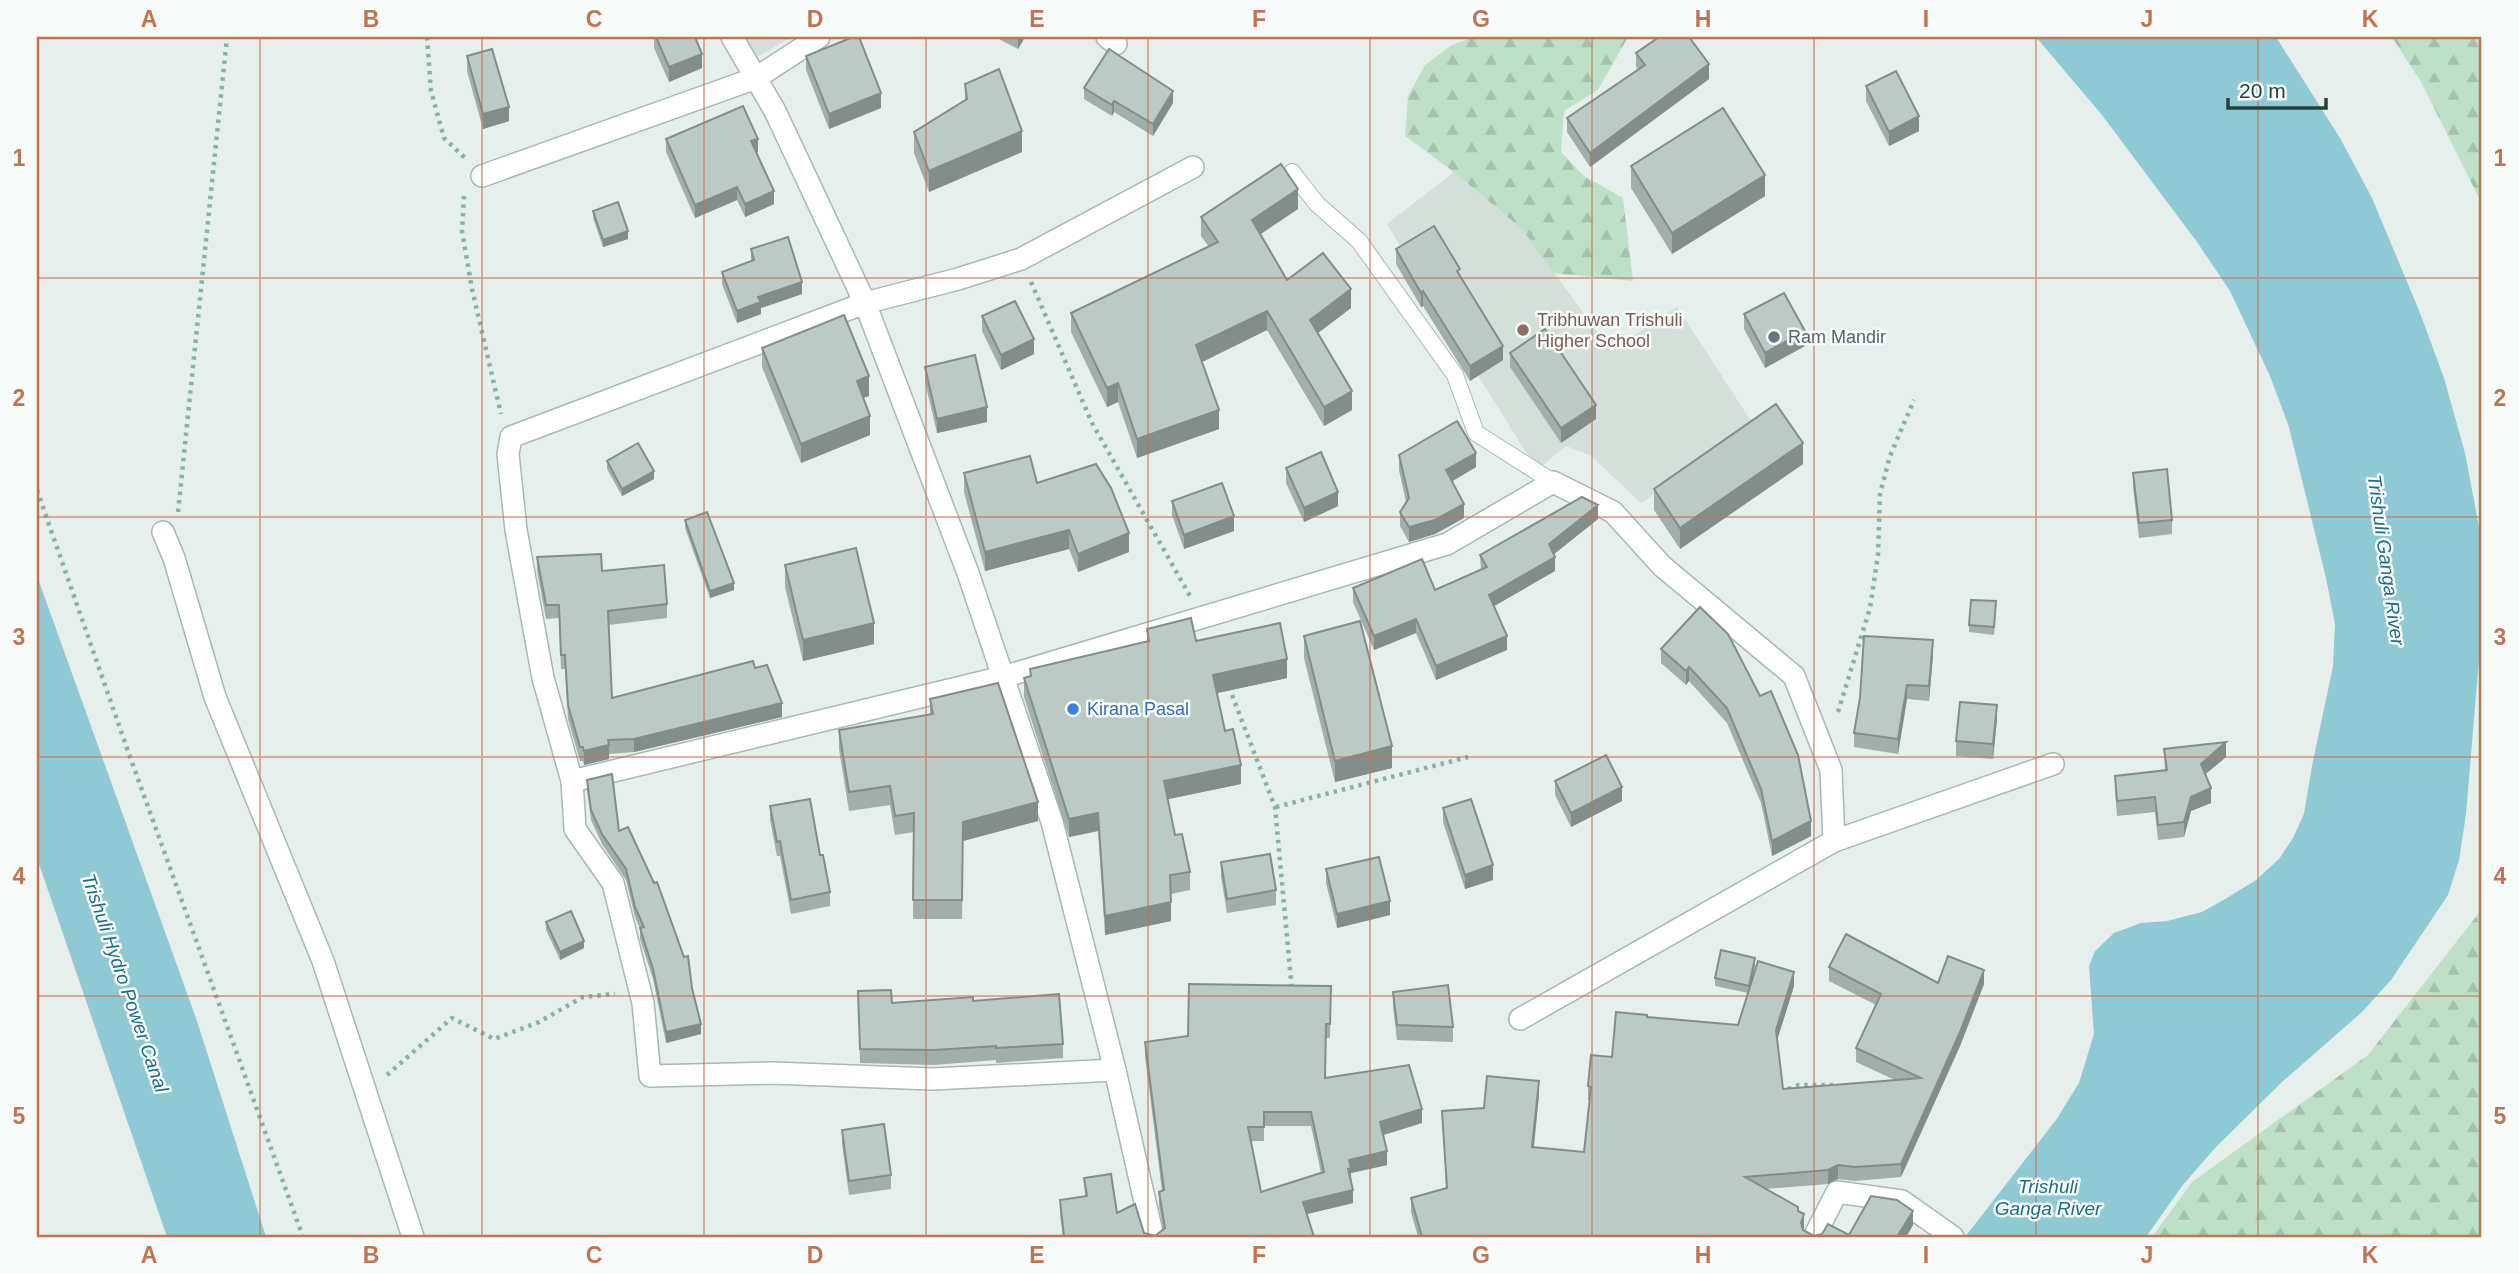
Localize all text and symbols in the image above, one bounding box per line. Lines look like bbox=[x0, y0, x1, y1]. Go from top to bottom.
text: A bbox=[141, 6, 157, 32]
text: B bbox=[363, 6, 379, 32]
text: C bbox=[586, 6, 602, 32]
text: D bbox=[807, 6, 823, 32]
text: E bbox=[1029, 6, 1045, 32]
text: F bbox=[1252, 6, 1266, 32]
text: G bbox=[1472, 6, 1490, 32]
text: H bbox=[1695, 6, 1711, 32]
text: I bbox=[1923, 6, 1929, 32]
text: J bbox=[2141, 6, 2153, 32]
text: K bbox=[2362, 6, 2379, 32]
scale bar bbox=[2228, 66, 2326, 110]
text: 20 m bbox=[2239, 79, 2286, 102]
text: 1 bbox=[13, 145, 26, 171]
text: 1 bbox=[2494, 145, 2507, 171]
place label: Tribhuwan Trishuli Higher School bbox=[1537, 310, 1682, 351]
marker: Tribhuwan Trishuli Higher School bbox=[1515, 322, 1531, 338]
place label: Ram Mandir bbox=[1788, 327, 1886, 347]
marker: Ram Mandir bbox=[1766, 329, 1782, 345]
text: 2 bbox=[13, 385, 25, 411]
text: 2 bbox=[2494, 385, 2506, 411]
water label: Trishuli Ganga River bbox=[2364, 473, 2408, 647]
text: 3 bbox=[13, 624, 25, 650]
text: 3 bbox=[2494, 624, 2506, 650]
place label: Kirana Pasal bbox=[1087, 699, 1189, 719]
marker: Kirana Pasal bbox=[1065, 701, 1081, 717]
text: 4 bbox=[13, 863, 26, 889]
text: 4 bbox=[2494, 863, 2507, 889]
water label: Trishuli Hydro Power Canal bbox=[78, 871, 173, 1096]
text: 5 bbox=[13, 1103, 26, 1129]
text: 5 bbox=[2494, 1103, 2507, 1129]
water label: Trishuli Ganga River bbox=[1995, 1176, 2102, 1219]
text: A bbox=[141, 1242, 157, 1268]
text: B bbox=[363, 1242, 379, 1268]
text: C bbox=[586, 1242, 602, 1268]
text: D bbox=[807, 1242, 823, 1268]
text: E bbox=[1029, 1242, 1045, 1268]
text: F bbox=[1252, 1242, 1266, 1268]
text: G bbox=[1472, 1242, 1490, 1268]
text: H bbox=[1695, 1242, 1711, 1268]
text: I bbox=[1923, 1242, 1929, 1268]
text: J bbox=[2141, 1242, 2153, 1268]
text: K bbox=[2362, 1242, 2379, 1268]

